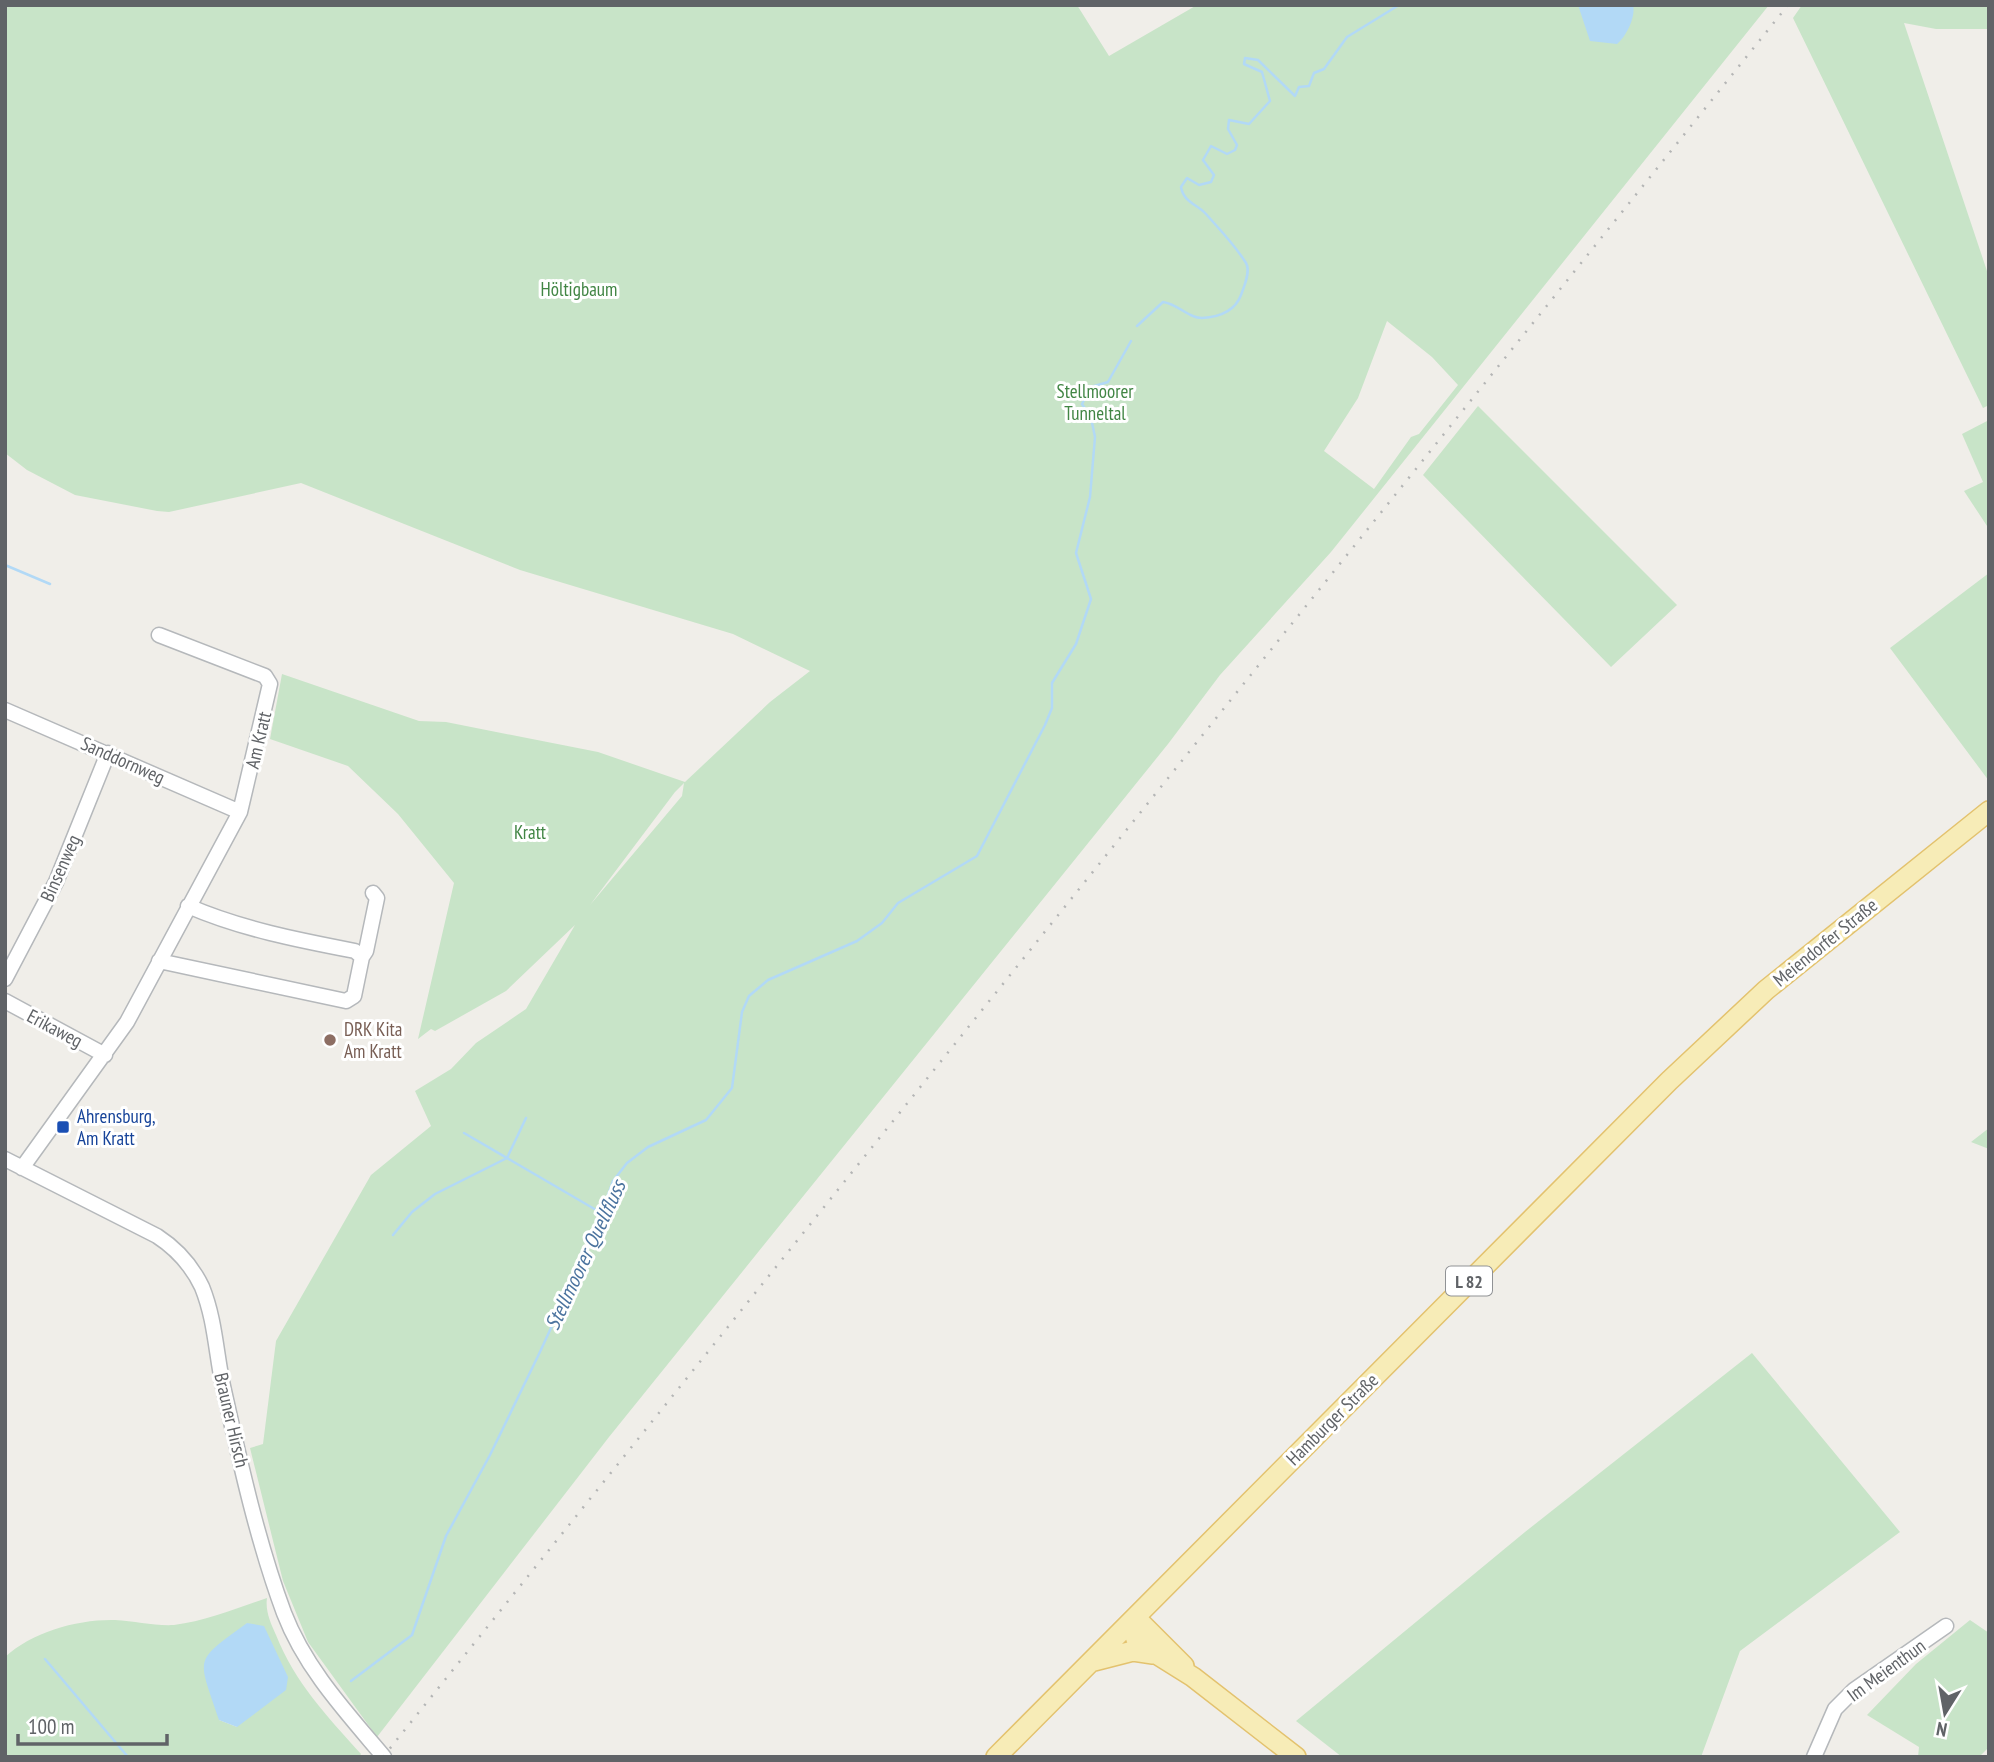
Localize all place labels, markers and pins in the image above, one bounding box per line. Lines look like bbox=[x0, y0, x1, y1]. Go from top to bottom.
place label: DRK Kita Am Kratt bbox=[344, 1017, 402, 1063]
marker: DRK Kita Am Kratt bbox=[322, 1032, 338, 1048]
place label: Ahrensburg, Am Kratt bbox=[77, 1104, 156, 1150]
marker: Ahrensburg, Am Kratt bbox=[55, 1119, 71, 1135]

